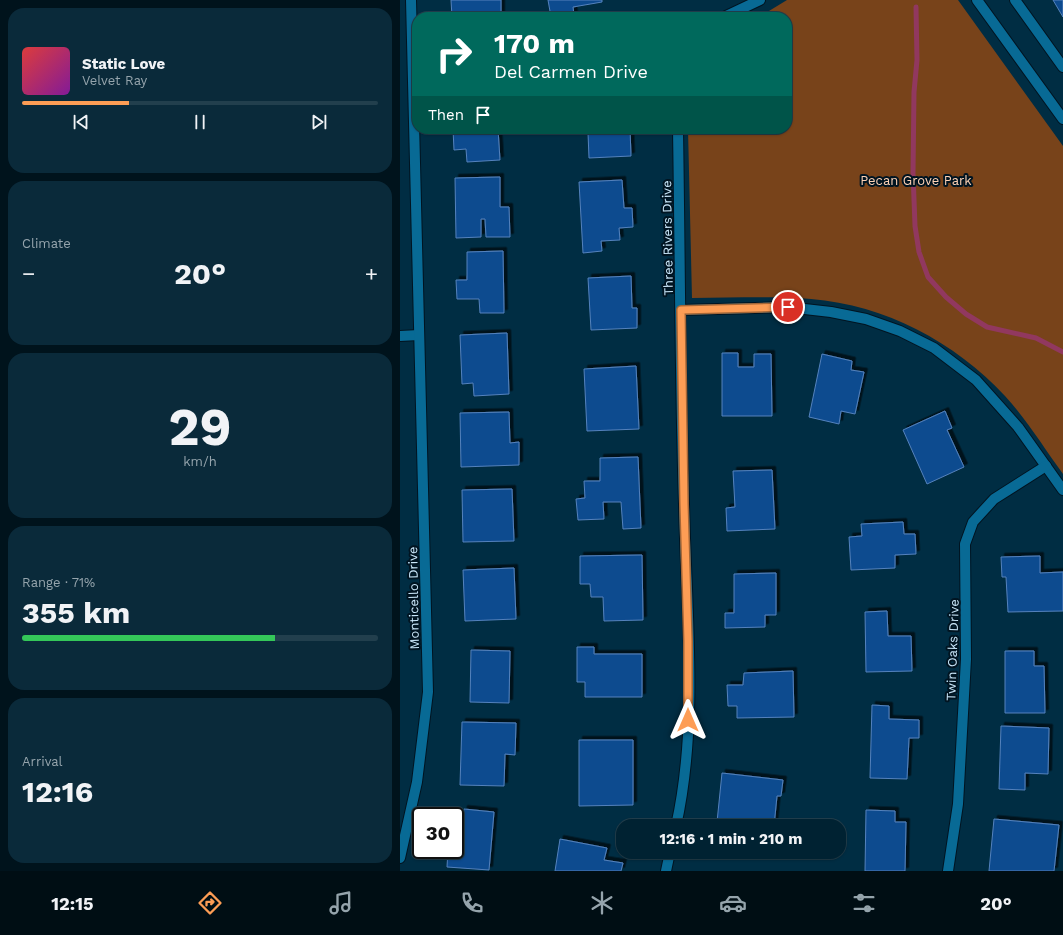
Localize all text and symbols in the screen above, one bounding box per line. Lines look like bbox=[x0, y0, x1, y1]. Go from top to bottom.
text: 170 m bbox=[494, 27, 575, 60]
icon: right bbox=[428, 28, 480, 80]
text: Static Love bbox=[82, 55, 165, 73]
text: Del Carmen Drive bbox=[494, 61, 648, 82]
text: Velvet Ray bbox=[82, 73, 147, 88]
icon: arrive bbox=[472, 104, 494, 126]
text: Then bbox=[428, 106, 464, 124]
icon: previous bbox=[70, 111, 92, 133]
icon: pause bbox=[189, 111, 211, 133]
icon: next bbox=[308, 111, 330, 133]
park label: Pecan Grove Park bbox=[860, 173, 972, 188]
street label: Three Rivers Drive bbox=[659, 180, 676, 296]
text: Climate bbox=[22, 236, 71, 251]
text: 20° bbox=[174, 256, 226, 291]
text: − bbox=[22, 261, 35, 286]
text: + bbox=[365, 261, 378, 286]
pin bbox=[771, 290, 805, 324]
icon: arrive bbox=[777, 296, 799, 318]
text: 29 bbox=[168, 397, 232, 458]
text: km/h bbox=[183, 454, 217, 469]
street label: Monticello Drive bbox=[405, 546, 422, 650]
text: Range · 71% bbox=[22, 575, 95, 590]
text: 355 km bbox=[22, 595, 130, 630]
street label: Twin Oaks Drive bbox=[943, 599, 962, 701]
position arrow bbox=[667, 699, 709, 741]
text: Arrival bbox=[22, 754, 63, 769]
text: 12:16 bbox=[22, 774, 93, 809]
speed limit sign: 30 bbox=[412, 807, 464, 859]
text: 12:16 · 1 min · 210 m bbox=[660, 830, 802, 848]
icon: directions bbox=[196, 889, 224, 917]
icon: music bbox=[327, 889, 355, 917]
icon: phone bbox=[458, 889, 486, 917]
icon: climate bbox=[588, 889, 616, 917]
icon: car bbox=[719, 889, 747, 917]
icon: filters bbox=[850, 889, 878, 917]
text: 12:15 bbox=[51, 893, 94, 914]
text: 20° bbox=[980, 893, 1012, 914]

